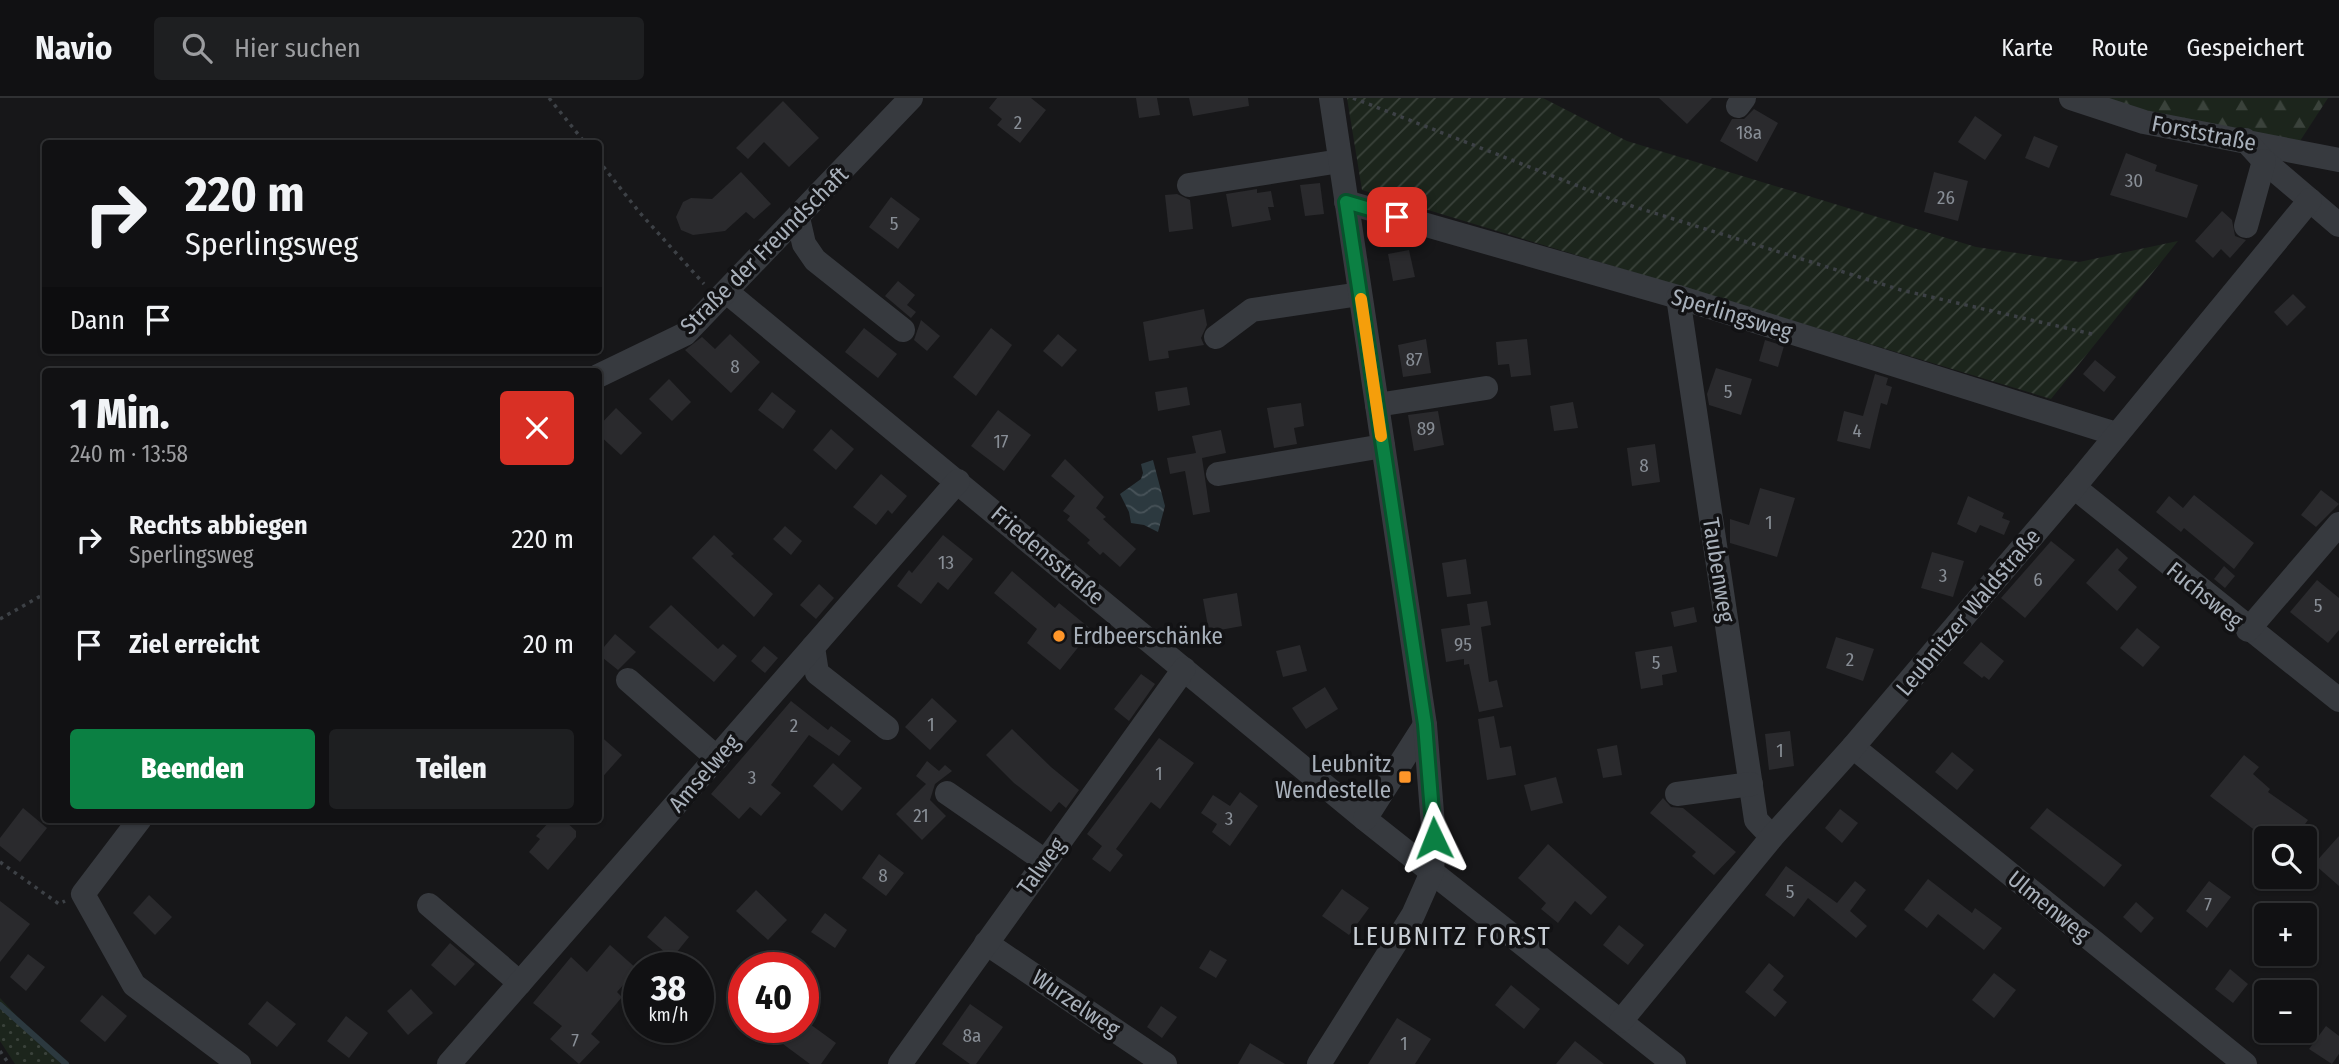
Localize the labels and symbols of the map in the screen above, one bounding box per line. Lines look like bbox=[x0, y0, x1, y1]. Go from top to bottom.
street label: Forststraße bbox=[2149, 109, 2259, 157]
house number: 2 bbox=[1014, 111, 1022, 134]
house number: 18a bbox=[1736, 121, 1762, 144]
street label: Straße der Freundschaft bbox=[674, 160, 854, 340]
house number: 30 bbox=[2125, 169, 2143, 192]
house number: 26 bbox=[1937, 186, 1955, 209]
pin bbox=[1367, 187, 1427, 247]
house number: 5 bbox=[890, 212, 898, 235]
street label: Sperlingsweg bbox=[1668, 282, 1796, 346]
house number: 87 bbox=[1406, 348, 1423, 371]
house number: 8 bbox=[730, 355, 740, 378]
house number: 5 bbox=[1724, 380, 1732, 403]
house number: 89 bbox=[1417, 417, 1435, 440]
house number: 4 bbox=[1852, 419, 1862, 442]
house number: 17 bbox=[993, 430, 1009, 453]
house number: 8 bbox=[1639, 454, 1649, 477]
street label: Friedensstraße bbox=[986, 499, 1110, 611]
house number: 1 bbox=[1765, 511, 1773, 534]
street label: Taubenweg bbox=[1697, 516, 1741, 625]
street label: Leubnitzer Waldstraße bbox=[1890, 523, 2046, 701]
house number: 13 bbox=[938, 551, 954, 574]
street label: Fuchsweg bbox=[2161, 556, 2249, 634]
house number: 3 bbox=[1939, 564, 1947, 587]
house number: 6 bbox=[2033, 568, 2043, 591]
house number: 5 bbox=[2314, 594, 2322, 617]
place label: Erdbeerschänke bbox=[1073, 622, 1223, 650]
marker: Erdbeerschänke bbox=[1051, 628, 1067, 644]
house number: 95 bbox=[1454, 633, 1472, 656]
house number: 2 bbox=[1846, 648, 1854, 671]
house number: 5 bbox=[1652, 651, 1660, 674]
house number: 1 bbox=[927, 713, 935, 736]
house number: 2 bbox=[790, 714, 798, 737]
street label: Amselweg bbox=[663, 728, 746, 818]
house number: 1 bbox=[1776, 739, 1784, 762]
place label: Leubnitz Wendestelle bbox=[1275, 750, 1391, 804]
house number: 1 bbox=[1155, 762, 1163, 785]
house number: 3 bbox=[748, 766, 756, 789]
marker: Leubnitz Wendestelle bbox=[1397, 769, 1413, 785]
position arrow bbox=[1397, 801, 1471, 875]
house number: 21 bbox=[913, 804, 929, 827]
house number: 3 bbox=[1225, 807, 1233, 830]
street label: Talweg bbox=[1011, 832, 1071, 900]
house number: 8 bbox=[878, 864, 888, 887]
street label: Ulmenweg bbox=[2002, 864, 2096, 948]
house number: 5 bbox=[1786, 880, 1794, 903]
house number: 7 bbox=[2204, 893, 2212, 916]
district label: LEUBNITZ FORST bbox=[1352, 921, 1552, 952]
speed limit sign: 40 bbox=[728, 952, 819, 1043]
street label: Wurzelweg bbox=[1027, 963, 1126, 1043]
house number: 8a bbox=[963, 1024, 981, 1047]
house number: 7 bbox=[571, 1029, 579, 1052]
house number: 1 bbox=[1400, 1032, 1408, 1055]

